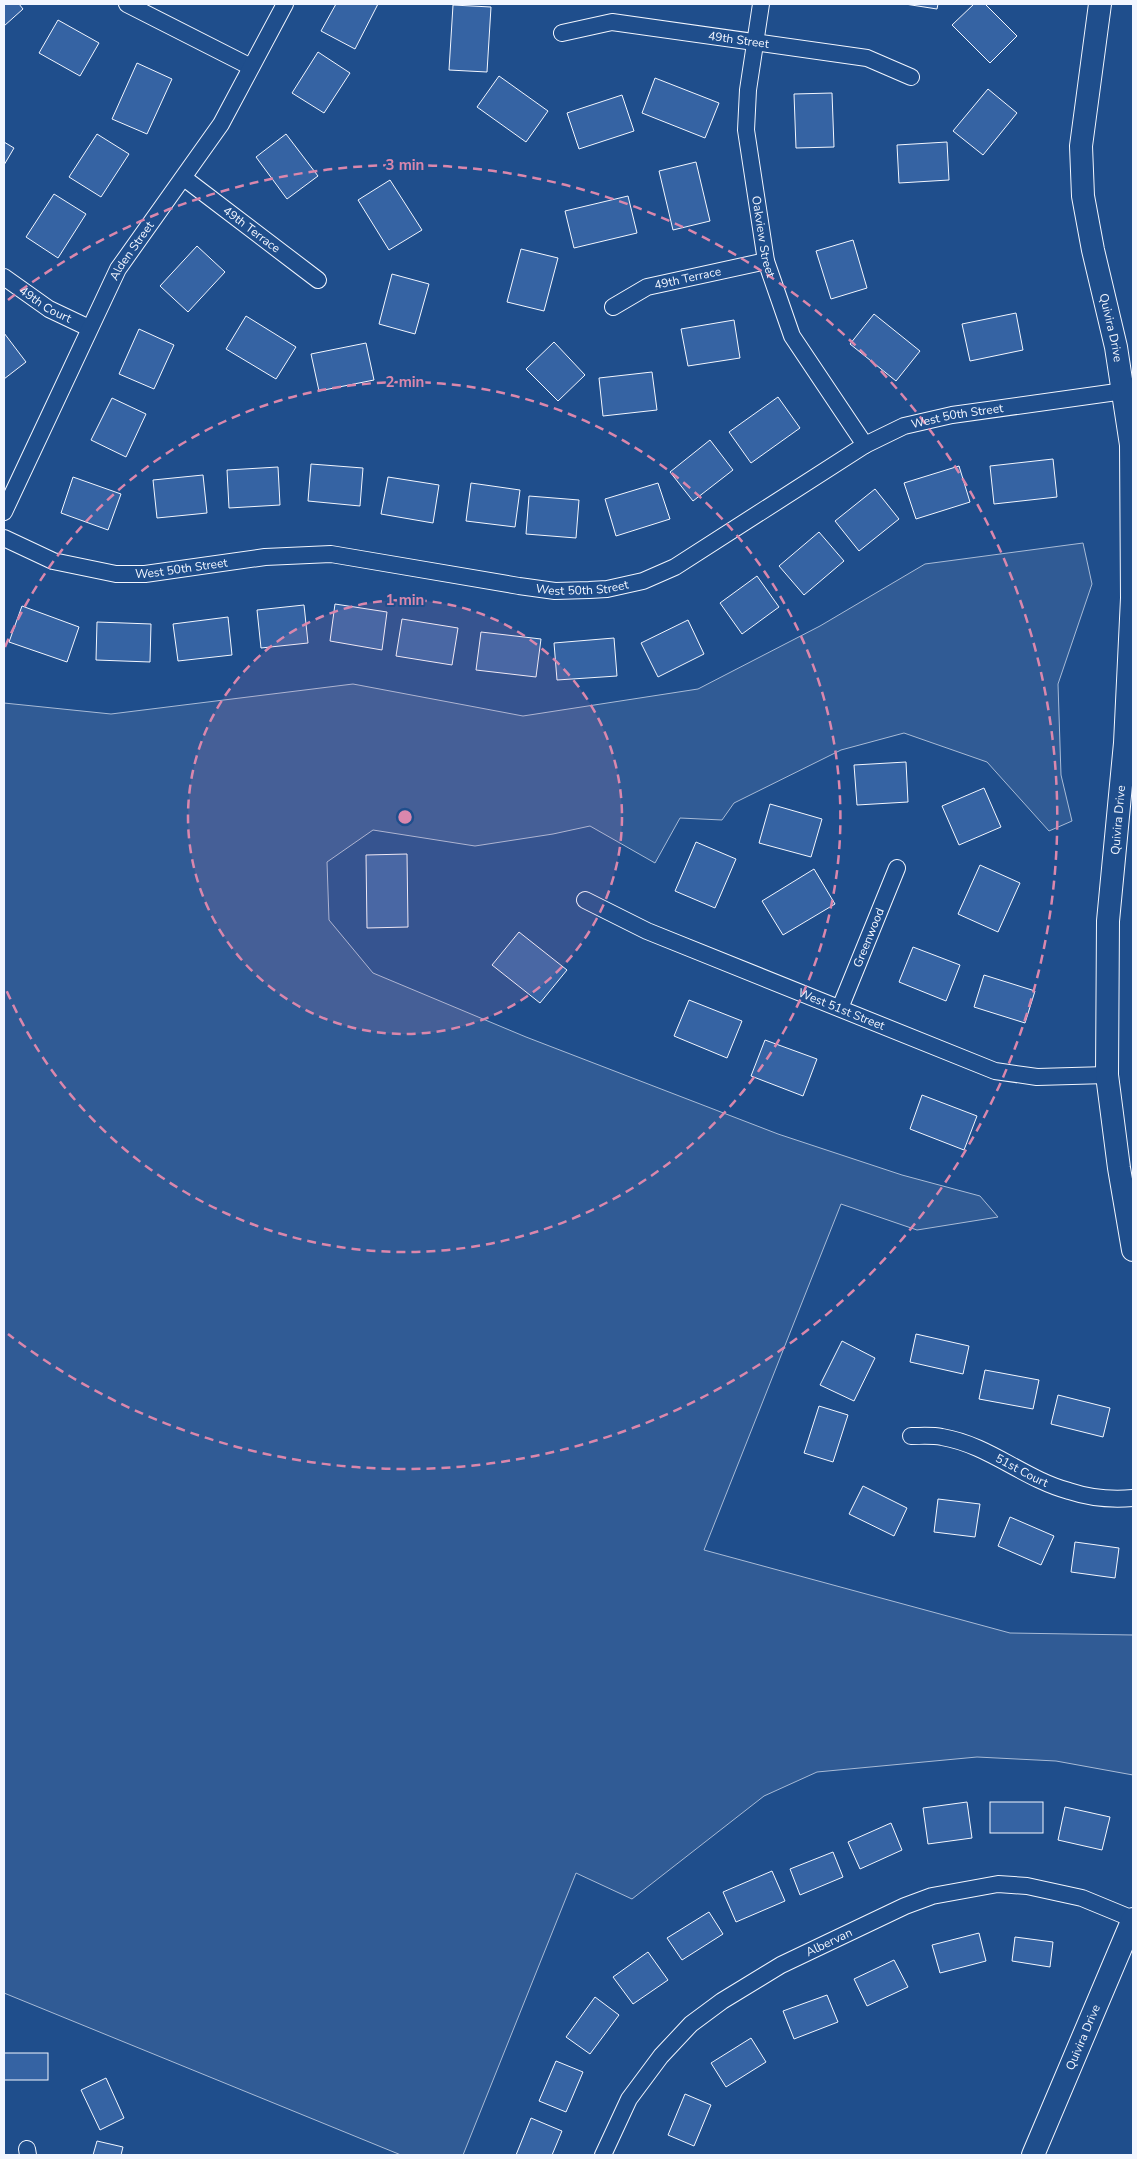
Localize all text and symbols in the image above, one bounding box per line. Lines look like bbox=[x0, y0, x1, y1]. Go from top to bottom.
street label: 49th Street bbox=[707, 28, 771, 52]
text: 3 min bbox=[386, 155, 424, 175]
street label: Oakview Street bbox=[748, 195, 779, 280]
street label: 49th Terrace bbox=[220, 203, 284, 256]
street label: Alden Street bbox=[106, 217, 158, 283]
street label: 49th Terrace bbox=[653, 263, 723, 293]
street label: 49th Court bbox=[16, 283, 75, 327]
street label: Quivira Drive bbox=[1096, 292, 1126, 363]
text: 2 min bbox=[386, 372, 424, 392]
street label: West 50th Street bbox=[910, 400, 1005, 432]
street label: West 50th Street bbox=[135, 554, 229, 582]
street label: West 50th Street bbox=[535, 576, 631, 599]
text: 1 min bbox=[386, 590, 424, 610]
street label: Quivira Drive bbox=[1107, 785, 1129, 855]
centre of rings bbox=[396, 808, 414, 826]
street label: Greenwood bbox=[849, 905, 888, 970]
street label: West 51st Street bbox=[796, 985, 888, 1034]
street label: 51st Court bbox=[993, 1450, 1051, 1491]
street label: Albervan bbox=[803, 1924, 855, 1960]
street label: Quivira Drive bbox=[1062, 2002, 1104, 2072]

